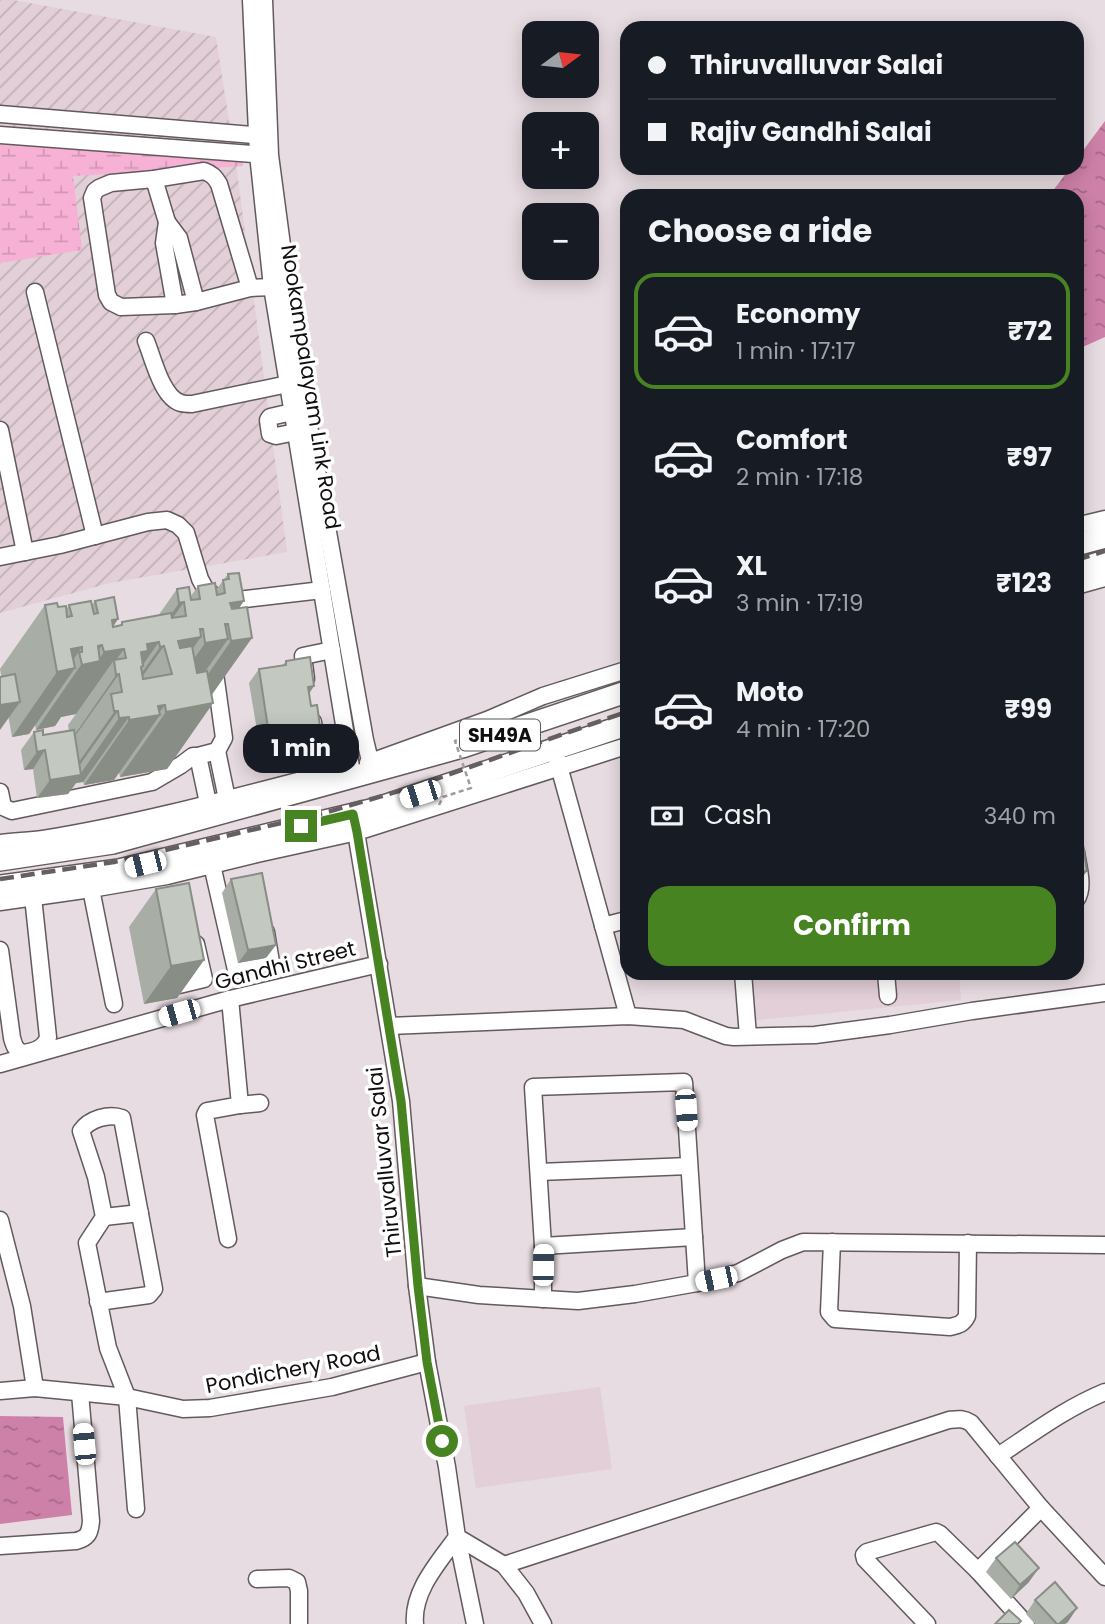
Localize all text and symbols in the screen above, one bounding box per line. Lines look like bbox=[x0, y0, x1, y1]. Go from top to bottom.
north arrow bbox=[522, 21, 598, 98]
map controls bbox=[522, 21, 599, 280]
text: Thiruvalluvar Salai bbox=[690, 47, 943, 83]
button: + bbox=[522, 112, 599, 189]
text: Rajiv Gandhi Salai bbox=[690, 114, 932, 150]
button: − bbox=[522, 203, 599, 280]
text: Choose a ride bbox=[648, 208, 872, 253]
street label: Nookampalayam Link Road bbox=[274, 243, 348, 531]
text: Economy bbox=[736, 296, 860, 332]
icon: car bbox=[652, 300, 715, 363]
text: ₹72 bbox=[1008, 313, 1052, 349]
text: 1 min · 17:17 bbox=[736, 335, 855, 367]
text: Comfort bbox=[736, 422, 848, 458]
icon: car bbox=[652, 426, 715, 489]
text: ₹97 bbox=[1007, 439, 1052, 475]
text: 2 min · 17:18 bbox=[736, 461, 863, 493]
text: XL bbox=[736, 548, 767, 584]
icon: car bbox=[652, 552, 715, 615]
text: ₹123 bbox=[996, 565, 1052, 601]
text: 3 min · 17:19 bbox=[736, 587, 864, 619]
text: Moto bbox=[736, 674, 804, 710]
icon: car bbox=[652, 678, 715, 741]
text: ₹99 bbox=[1004, 691, 1052, 727]
text: 4 min · 17:20 bbox=[736, 713, 870, 745]
road number: SH49A bbox=[460, 720, 540, 750]
callout: 1 min bbox=[243, 724, 359, 774]
text: 1 min bbox=[271, 732, 331, 764]
car bbox=[397, 778, 444, 810]
icon: cash bbox=[648, 797, 686, 835]
text: Cash bbox=[704, 797, 772, 833]
text: 340 m bbox=[984, 800, 1056, 832]
route end bbox=[285, 810, 317, 842]
car bbox=[123, 849, 168, 879]
button: Confirm bbox=[648, 886, 1056, 966]
street label: Gandhi Street bbox=[212, 934, 358, 996]
car bbox=[156, 997, 203, 1029]
street label: Thiruvalluvar Salai bbox=[360, 1065, 408, 1259]
car bbox=[675, 1088, 698, 1132]
car bbox=[533, 1244, 554, 1286]
car bbox=[694, 1264, 739, 1294]
street label: Pondichery Road bbox=[203, 1338, 383, 1400]
car bbox=[72, 1422, 97, 1466]
route start bbox=[426, 1425, 458, 1457]

